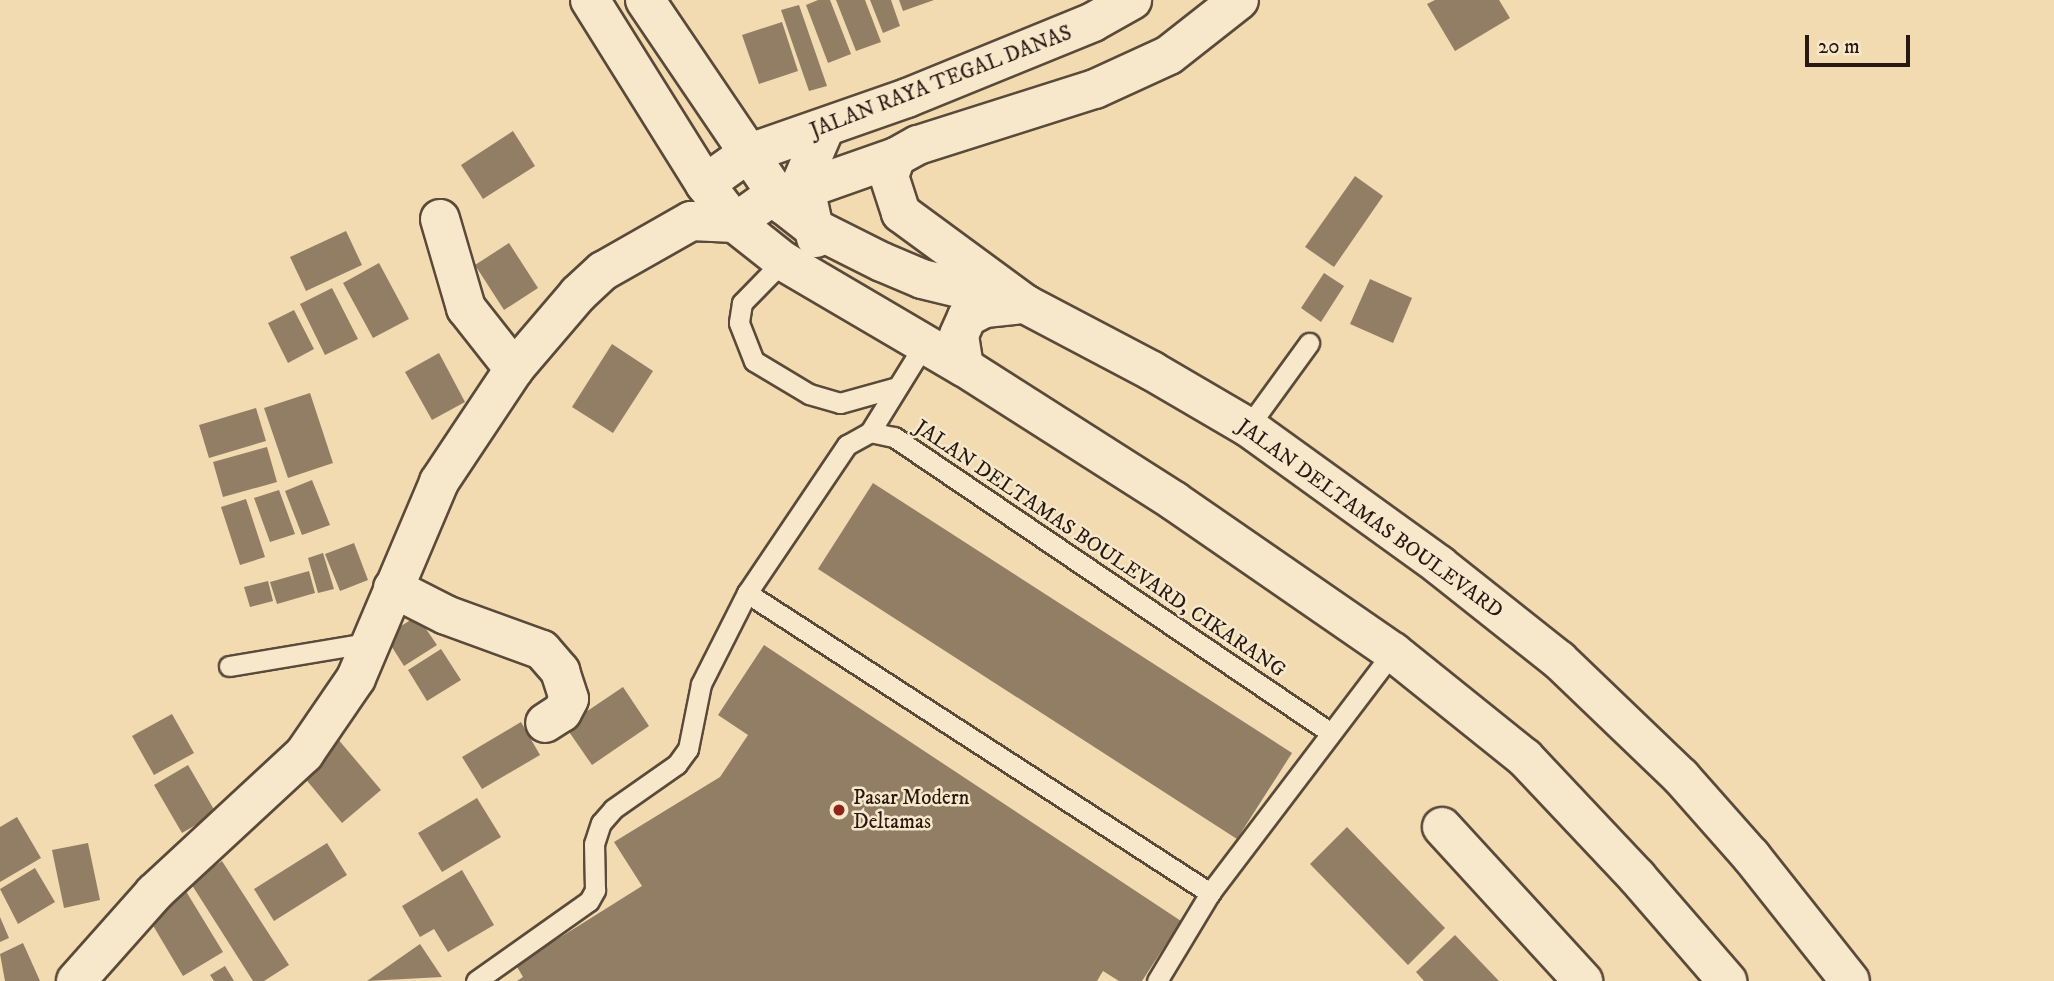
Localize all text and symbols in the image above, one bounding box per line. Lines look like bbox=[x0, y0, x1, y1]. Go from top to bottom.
street label: JALAN RAYA TEGAL DANAS bbox=[807, 20, 1075, 144]
scale bar bbox=[1809, 21, 1914, 65]
text: 20 m bbox=[1818, 34, 1860, 60]
street label: JALAN DELTAMAS BOULEVARD bbox=[1232, 414, 1508, 624]
street label: JALAN DELTAMAS BOULEVARD, CIKARANG bbox=[910, 415, 1290, 683]
place label: Pasar Modern Deltamas bbox=[853, 785, 969, 835]
marker: Pasar Modern Deltamas bbox=[831, 802, 847, 818]

